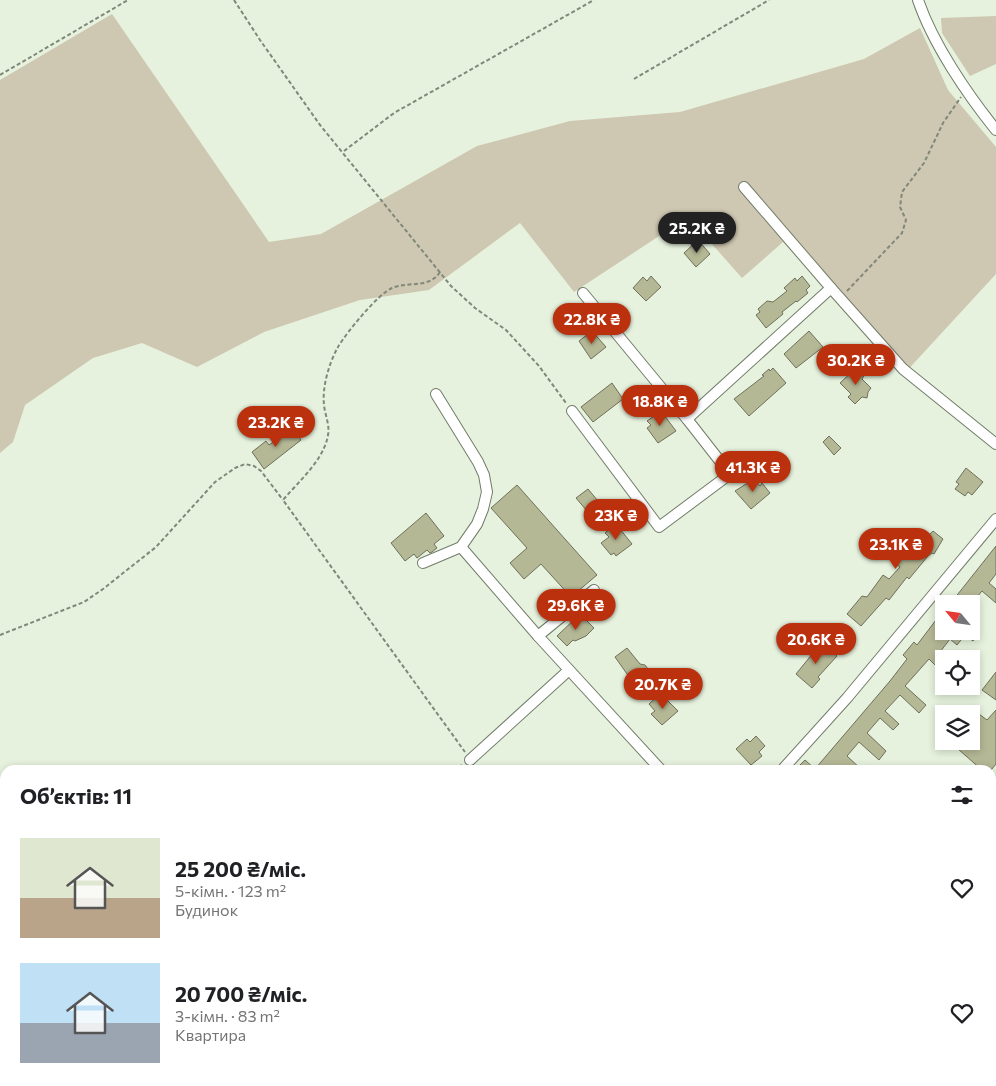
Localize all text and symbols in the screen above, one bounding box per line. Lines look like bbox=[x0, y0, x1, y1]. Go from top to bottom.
pin: 25.2K ₴ bbox=[651, 212, 743, 254]
text: 25.2K ₴ bbox=[669, 218, 725, 237]
pin: 22.8K ₴ bbox=[546, 302, 638, 345]
text: 22.8K ₴ bbox=[564, 309, 620, 328]
pin: 30.2K ₴ bbox=[810, 344, 902, 386]
text: 30.2K ₴ bbox=[827, 350, 885, 369]
pin: 18.8K ₴ bbox=[614, 384, 706, 427]
text: 18.8K ₴ bbox=[632, 391, 688, 410]
pin: 23.2K ₴ bbox=[230, 406, 322, 448]
text: 23.2K ₴ bbox=[248, 412, 304, 431]
pin: 41.3K ₴ bbox=[707, 450, 799, 493]
text: 41.3K ₴ bbox=[726, 457, 780, 476]
pin: 23K ₴ bbox=[581, 498, 651, 541]
text: 23K ₴ bbox=[595, 505, 637, 524]
pin: 23.1K ₴ bbox=[850, 528, 942, 570]
text: 23.1K ₴ bbox=[870, 534, 922, 553]
pin: 29.6K ₴ bbox=[530, 588, 622, 631]
text: 29.6K ₴ bbox=[548, 595, 604, 614]
north arrow bbox=[935, 595, 980, 640]
map controls bbox=[935, 595, 980, 750]
pin: 20.6K ₴ bbox=[770, 622, 862, 665]
text: 20.6K ₴ bbox=[787, 629, 845, 648]
button: locate bbox=[935, 650, 980, 695]
pin: 20.7K ₴ bbox=[617, 668, 709, 710]
text: 20.7K ₴ bbox=[635, 674, 691, 693]
button: layers bbox=[935, 705, 980, 750]
icon: filters bbox=[948, 781, 976, 809]
text: Об’єктів: 11 bbox=[20, 783, 132, 808]
text: 25 200 ₴/міс. bbox=[175, 856, 306, 881]
icon: home bbox=[60, 858, 120, 918]
icon: heart bbox=[948, 874, 976, 902]
text: 5-кімн. · 123 m² bbox=[175, 881, 286, 900]
text: Будинок bbox=[175, 900, 238, 919]
text: 20 700 ₴/міс. bbox=[175, 981, 307, 1006]
icon: home bbox=[60, 983, 120, 1043]
icon: heart bbox=[948, 999, 976, 1027]
text: 3-кімн. · 83 m² bbox=[175, 1006, 280, 1025]
text: Квартира bbox=[175, 1025, 246, 1044]

